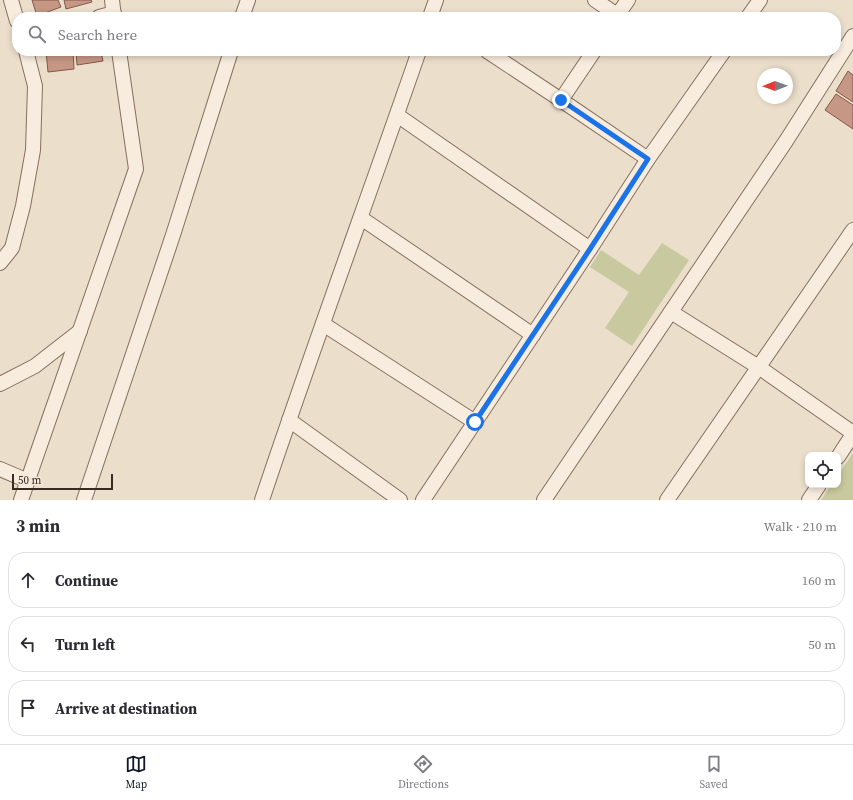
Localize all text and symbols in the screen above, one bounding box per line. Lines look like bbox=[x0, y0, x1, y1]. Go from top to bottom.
search box bbox=[12, 12, 841, 56]
icon: search bbox=[26, 23, 48, 45]
text: Search here bbox=[58, 24, 137, 45]
north arrow bbox=[757, 68, 793, 104]
route end bbox=[552, 91, 570, 109]
route start bbox=[466, 413, 484, 431]
map controls bbox=[805, 452, 841, 488]
button: locate bbox=[805, 452, 841, 488]
scale bar bbox=[12, 472, 113, 491]
text: 50 m bbox=[18, 473, 41, 488]
text: 3 min bbox=[16, 514, 60, 538]
text: Walk · 210 m bbox=[764, 518, 837, 535]
icon: ahead bbox=[17, 569, 39, 591]
text: Continue bbox=[55, 570, 118, 591]
text: 160 m bbox=[802, 572, 836, 589]
icon: left bbox=[17, 633, 39, 655]
text: Turn left bbox=[55, 634, 115, 655]
text: 50 m bbox=[808, 636, 836, 653]
icon: arrive bbox=[17, 697, 39, 719]
text: Arrive at destination bbox=[55, 698, 197, 719]
tab: Map bbox=[125, 753, 147, 792]
tab: Directions bbox=[398, 753, 449, 792]
tab: Saved bbox=[699, 753, 728, 792]

